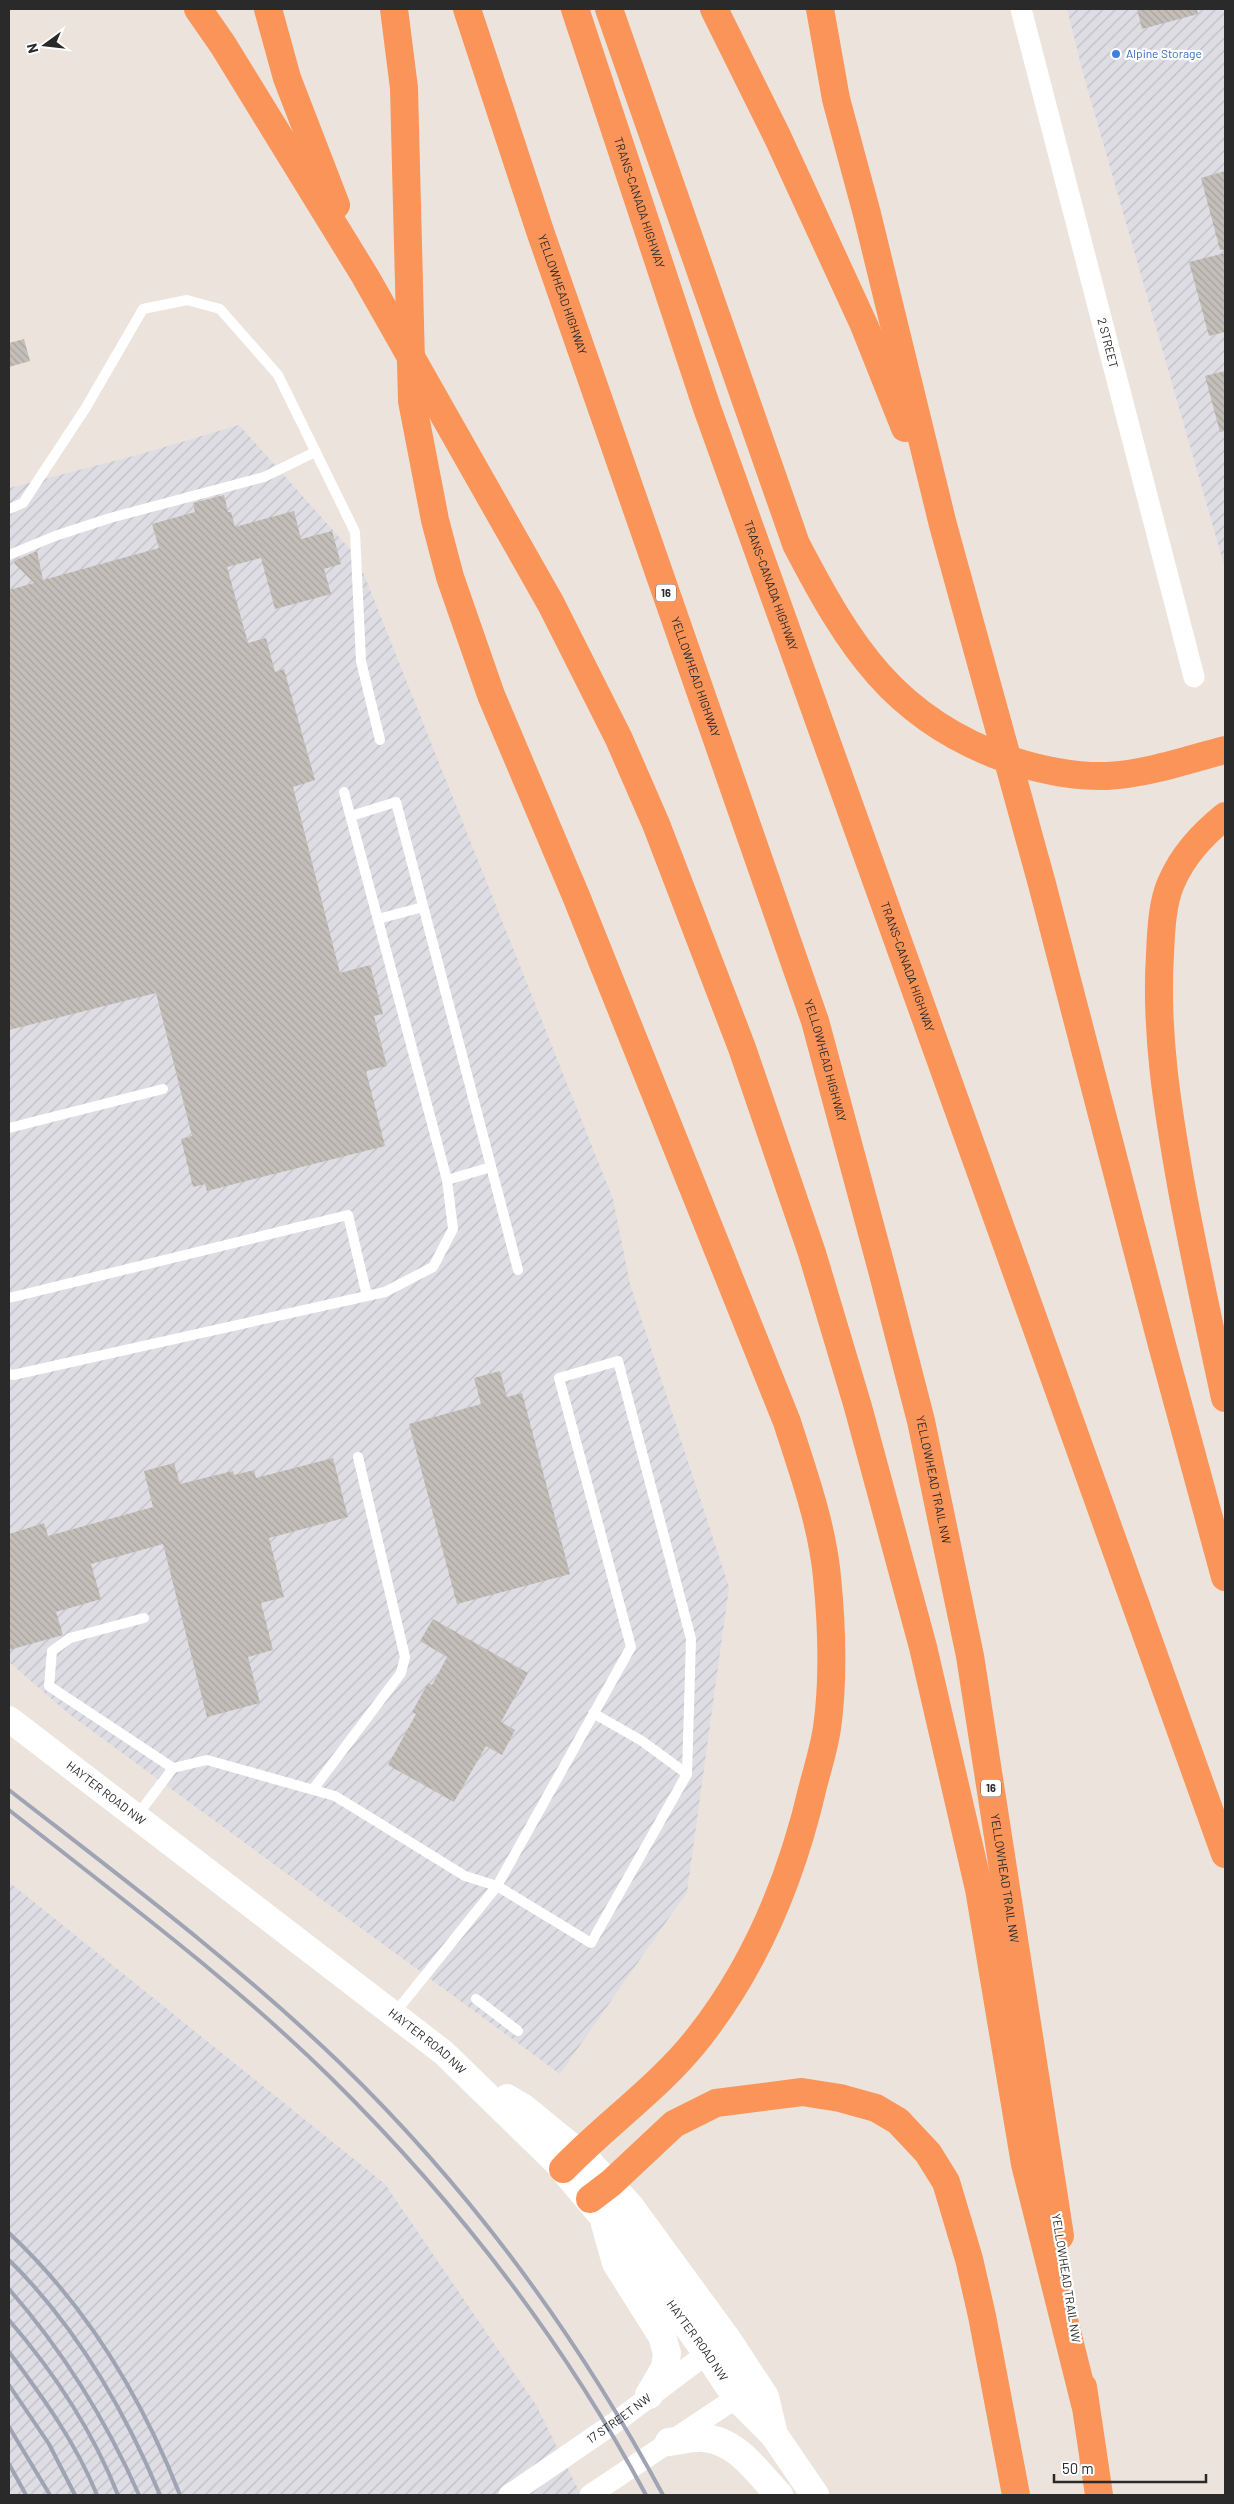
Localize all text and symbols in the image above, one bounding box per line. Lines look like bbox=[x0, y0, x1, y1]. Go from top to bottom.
north arrow bbox=[20, 20, 70, 70]
text: N bbox=[23, 42, 41, 55]
place label: Alpine Storage bbox=[1126, 46, 1202, 60]
marker: Alpine Storage bbox=[1110, 48, 1122, 60]
street label: TRANS-CANADA HIGHWAY bbox=[612, 135, 668, 270]
street label: YELLOWHEAD HIGHWAY bbox=[536, 232, 591, 356]
street label: 2 STREET bbox=[1095, 316, 1122, 369]
street label: TRANS-CANADA HIGHWAY bbox=[742, 518, 801, 653]
road number: 16 bbox=[656, 584, 676, 602]
street label: YELLOWHEAD HIGHWAY bbox=[669, 615, 724, 739]
street label: TRANS-CANADA HIGHWAY bbox=[878, 900, 938, 1034]
street label: YELLOWHEAD HIGHWAY bbox=[802, 997, 850, 1123]
street label: YELLOWHEAD TRAIL NW bbox=[914, 1414, 955, 1545]
street label: HAYTER ROAD NW bbox=[64, 1758, 149, 1827]
road number: 16 bbox=[981, 1780, 1001, 1796]
street label: YELLOWHEAD TRAIL NW bbox=[989, 1813, 1022, 1944]
street label: HAYTER ROAD NW bbox=[386, 2005, 470, 2077]
street label: YELLOWHEAD TRAIL NW bbox=[1050, 2212, 1084, 2344]
street label: HAYTER ROAD NW bbox=[664, 2297, 732, 2383]
street label: 17 STREET NW bbox=[584, 2390, 654, 2446]
scale bar bbox=[1054, 2452, 1206, 2484]
text: 50 m bbox=[1062, 2459, 1094, 2477]

